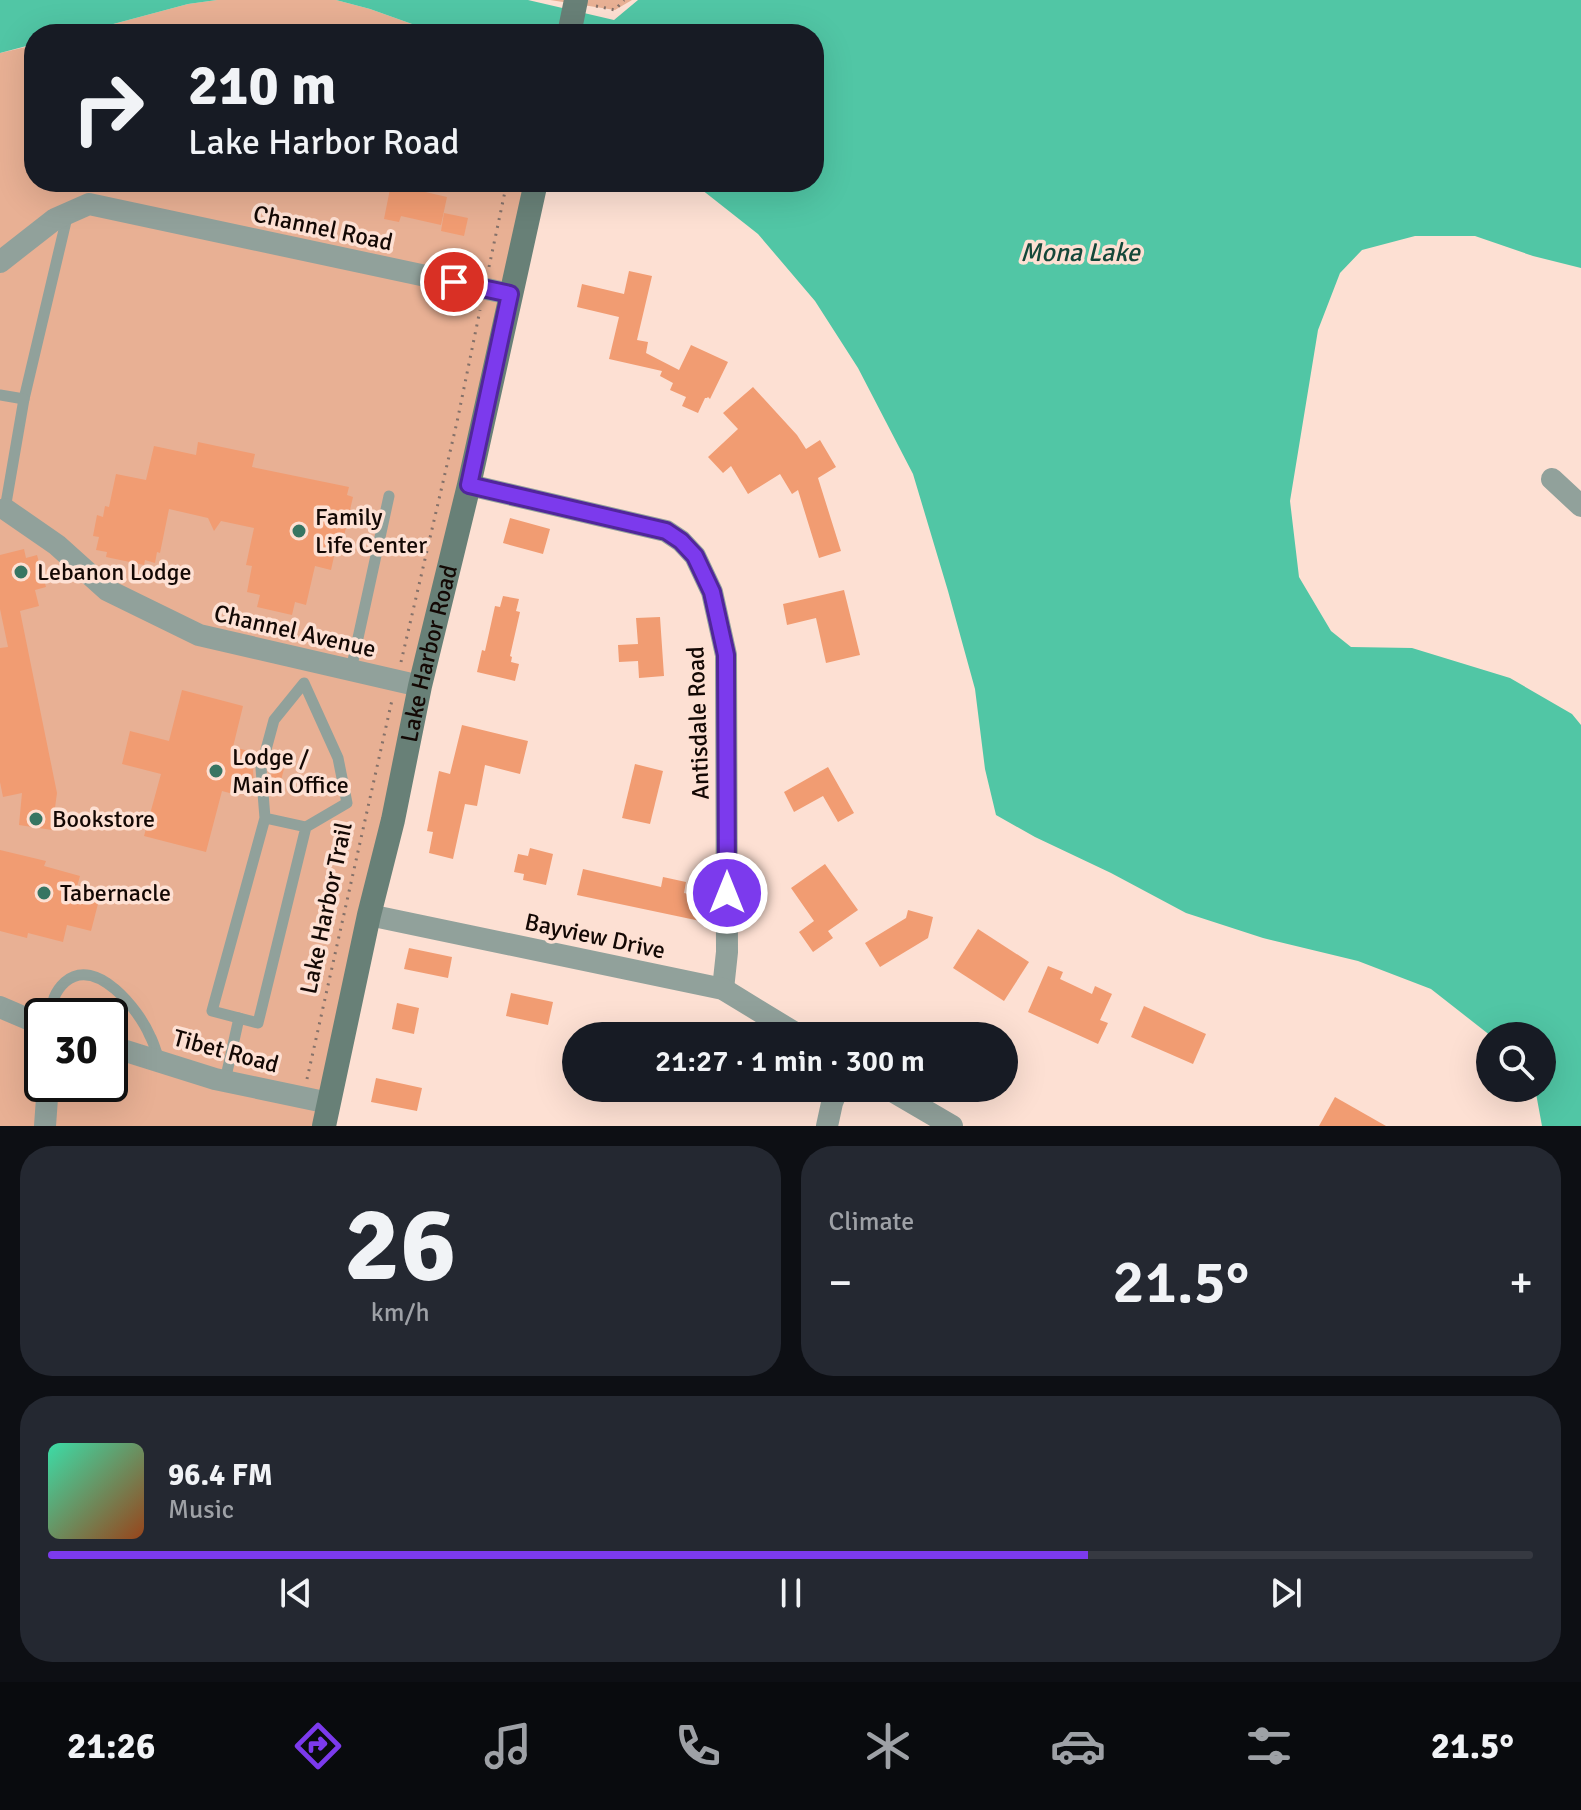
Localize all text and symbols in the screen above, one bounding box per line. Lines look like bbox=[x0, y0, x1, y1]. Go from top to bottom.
text: 210 m bbox=[188, 51, 336, 120]
icon: right bbox=[56, 56, 160, 160]
text: Lake Harbor Road bbox=[188, 120, 460, 165]
street label: Channel Road bbox=[251, 199, 395, 257]
water label: Mona Lake bbox=[1020, 237, 1142, 269]
pin bbox=[420, 248, 488, 316]
icon: arrive bbox=[432, 260, 476, 304]
place label: Family Life Center bbox=[315, 502, 427, 560]
marker: Family Life Center bbox=[290, 522, 308, 540]
place label: Lebanon Lodge bbox=[37, 557, 192, 587]
street label: Lake Harbor Road bbox=[394, 562, 464, 745]
marker: Lebanon Lodge bbox=[12, 563, 30, 581]
street label: Channel Avenue bbox=[211, 598, 379, 664]
street label: Antisdale Road bbox=[680, 646, 716, 800]
place label: Lodge / Main Office bbox=[232, 742, 349, 800]
marker: Lodge / Main Office bbox=[207, 762, 225, 780]
place label: Bookstore bbox=[52, 804, 155, 834]
marker: Bookstore bbox=[27, 810, 45, 828]
street label: Lake Harbor Trail bbox=[293, 819, 359, 997]
position arrow bbox=[685, 851, 769, 935]
place label: Tabernacle bbox=[60, 878, 171, 908]
marker: Tabernacle bbox=[35, 884, 53, 902]
street label: Bayview Drive bbox=[522, 906, 668, 966]
speed limit sign: 30 bbox=[24, 998, 128, 1102]
map controls bbox=[1476, 1022, 1556, 1102]
button: search bbox=[1476, 1022, 1556, 1102]
street label: Tibet Road bbox=[170, 1023, 282, 1079]
text: 21:27 · 1 min · 300 m bbox=[655, 1043, 925, 1080]
text: 26 bbox=[344, 1181, 456, 1309]
text: Climate bbox=[829, 1206, 914, 1238]
text: 21.5° bbox=[1112, 1246, 1249, 1320]
text: − bbox=[829, 1256, 852, 1310]
text: + bbox=[1509, 1256, 1533, 1310]
text: km/h bbox=[371, 1297, 430, 1329]
text: 96.4 FM bbox=[168, 1457, 273, 1494]
text: Music bbox=[168, 1494, 234, 1526]
icon: previous bbox=[274, 1571, 318, 1615]
icon: pause bbox=[769, 1571, 813, 1615]
icon: next bbox=[1264, 1571, 1308, 1615]
icon: directions bbox=[290, 1718, 346, 1774]
icon: music bbox=[480, 1718, 536, 1774]
icon: phone bbox=[670, 1718, 726, 1774]
icon: climate bbox=[860, 1718, 916, 1774]
icon: car bbox=[1050, 1718, 1106, 1774]
icon: filters bbox=[1241, 1718, 1297, 1774]
text: 21:26 bbox=[67, 1724, 155, 1769]
text: 21.5° bbox=[1431, 1724, 1514, 1769]

